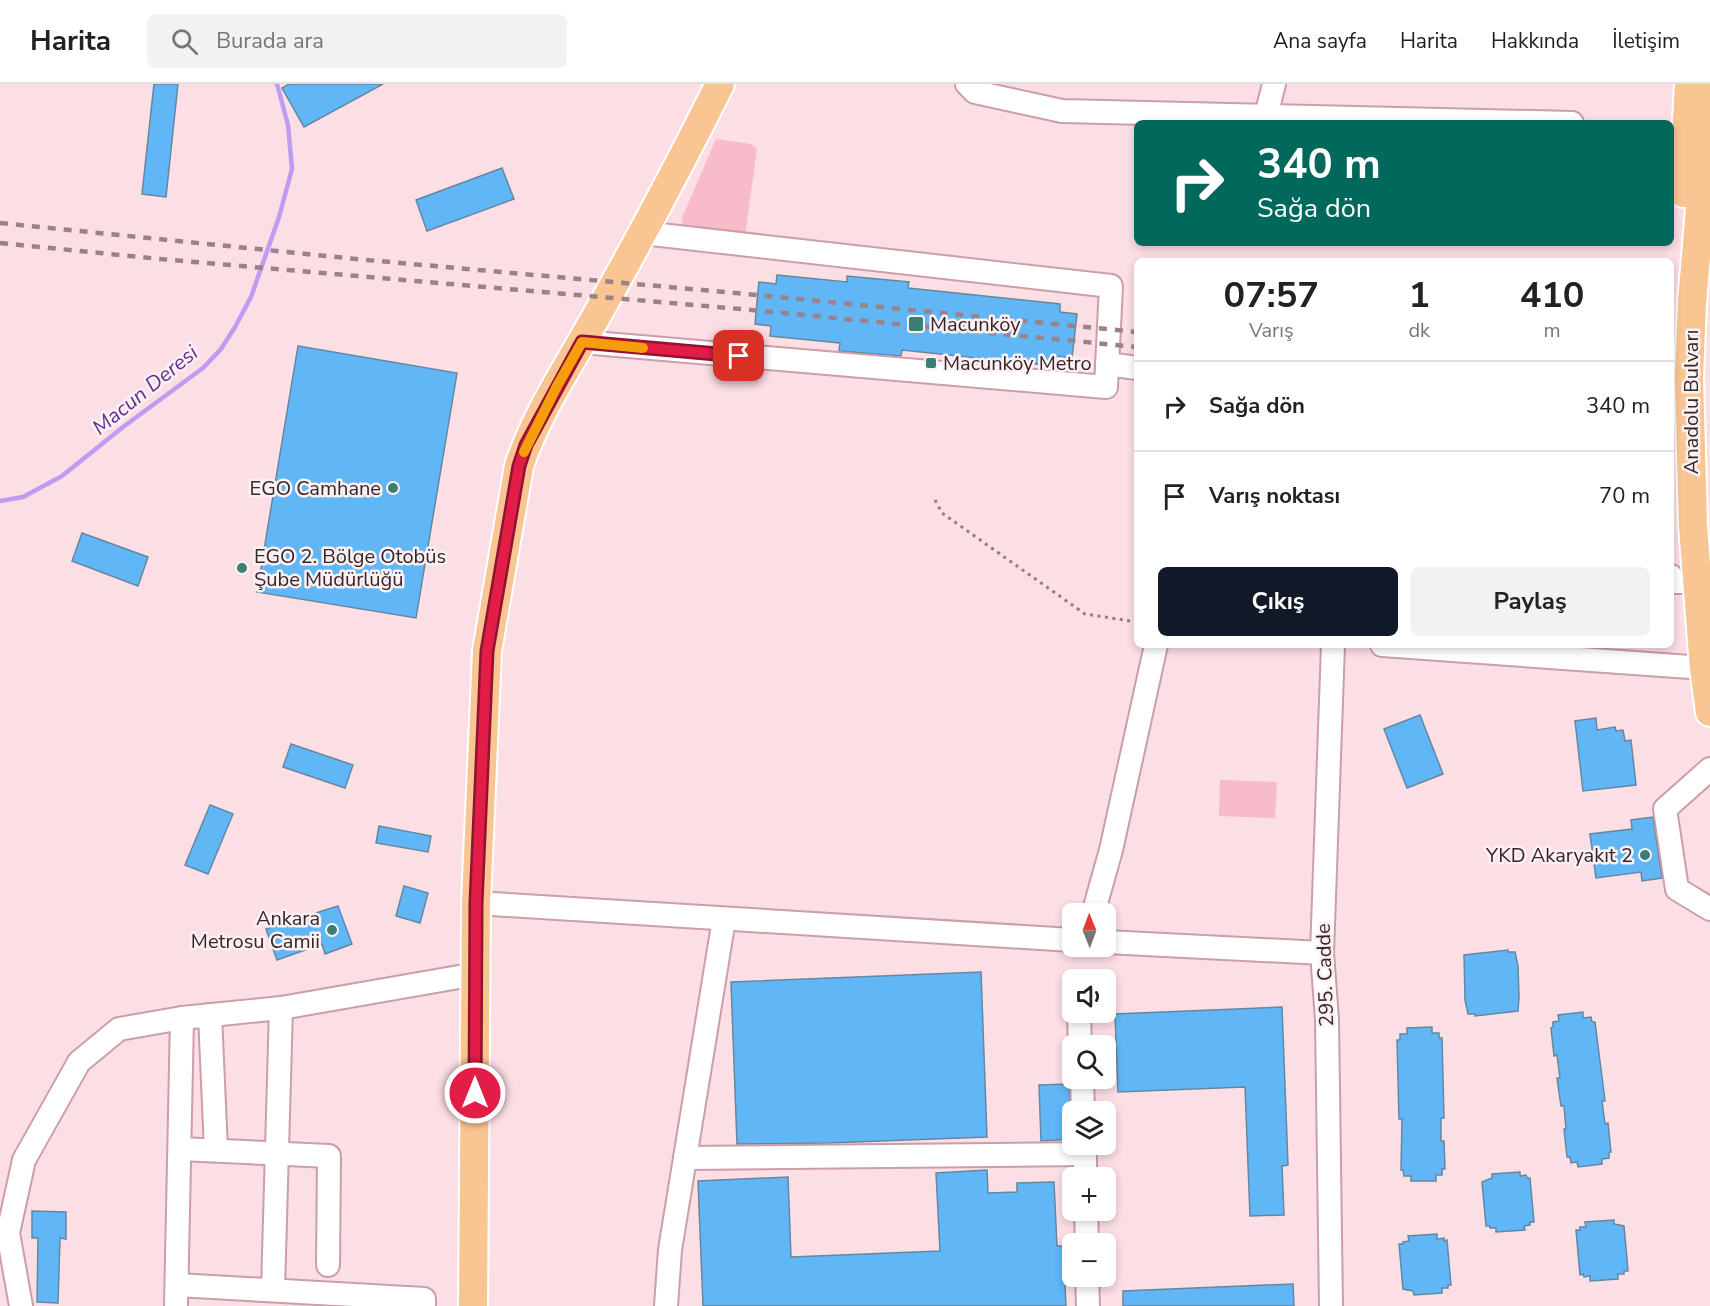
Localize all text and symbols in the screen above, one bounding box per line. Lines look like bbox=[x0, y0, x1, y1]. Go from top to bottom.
search box bbox=[147, 14, 567, 68]
text: Harita bbox=[30, 22, 111, 60]
icon: search bbox=[168, 25, 201, 58]
text: Burada ara bbox=[216, 26, 324, 56]
text: Ana sayfa bbox=[1273, 27, 1367, 55]
text: Harita bbox=[1400, 27, 1458, 55]
text: Hakkında bbox=[1491, 27, 1579, 55]
text: İletişim bbox=[1612, 27, 1680, 55]
text: 340 m bbox=[1257, 136, 1381, 193]
icon: right bbox=[1158, 144, 1236, 222]
text: Sağa dön bbox=[1257, 190, 1371, 227]
text: 07:57 bbox=[1224, 271, 1319, 320]
text: 1 bbox=[1408, 271, 1430, 320]
text: 410 bbox=[1520, 271, 1584, 320]
place label: Macunköy bbox=[930, 311, 1021, 338]
marker: Macunköy bbox=[907, 315, 925, 333]
text: Varış bbox=[1249, 317, 1294, 344]
text: dk bbox=[1408, 317, 1430, 344]
text: m bbox=[1543, 317, 1561, 344]
pin bbox=[713, 330, 764, 381]
street label: Anadolu Bulvarı bbox=[1678, 330, 1705, 474]
water label: Macun Deresi bbox=[86, 339, 204, 441]
icon: arrive bbox=[722, 339, 755, 372]
place label: Macunköy Metro bbox=[943, 350, 1092, 377]
marker: Macunköy Metro bbox=[924, 356, 938, 370]
icon: right bbox=[1158, 390, 1191, 423]
text: Sağa dön bbox=[1209, 391, 1305, 421]
text: 340 m bbox=[1586, 391, 1650, 421]
place label: EGO Camhane bbox=[250, 475, 381, 502]
icon: arrive bbox=[1158, 480, 1191, 513]
marker: EGO Camhane bbox=[386, 481, 400, 495]
text: Varış noktası bbox=[1209, 481, 1340, 511]
text: 70 m bbox=[1599, 481, 1650, 511]
place label: EGO 2. Bölge Otobüs Şube Müdürlüğü bbox=[254, 543, 446, 593]
marker: EGO 2. Bölge Otobüs Şube Müdürlüğü bbox=[235, 561, 249, 575]
button: Çıkış bbox=[1158, 567, 1398, 636]
button: Paylaş bbox=[1410, 567, 1650, 636]
place label: YKD Akaryakıt 2 bbox=[1485, 842, 1633, 869]
marker: YKD Akaryakıt 2 bbox=[1638, 848, 1652, 862]
north arrow bbox=[1062, 903, 1116, 957]
map controls bbox=[1062, 903, 1116, 1287]
place label: Ankara Metrosu Camii bbox=[191, 905, 320, 955]
marker: Ankara Metrosu Camii bbox=[325, 923, 339, 937]
street label: 295. Cadde bbox=[1310, 923, 1340, 1027]
button: sound bbox=[1062, 969, 1116, 1023]
button: search bbox=[1062, 1035, 1116, 1089]
position arrow bbox=[443, 1061, 507, 1125]
button: layers bbox=[1062, 1101, 1116, 1155]
button: + bbox=[1062, 1167, 1116, 1221]
button: − bbox=[1062, 1233, 1116, 1287]

